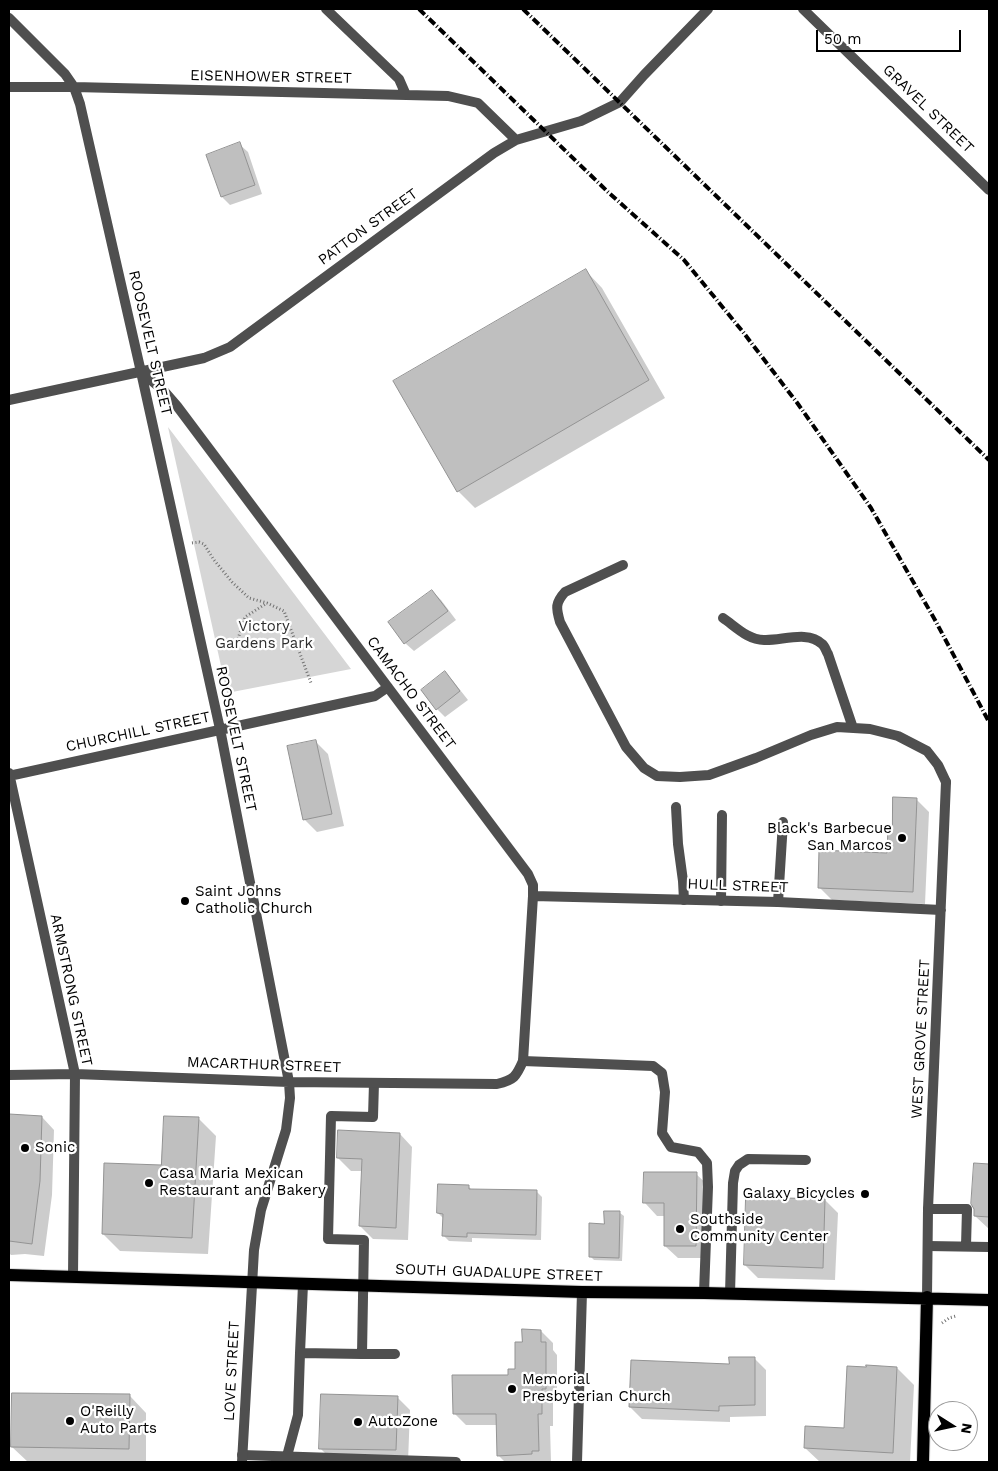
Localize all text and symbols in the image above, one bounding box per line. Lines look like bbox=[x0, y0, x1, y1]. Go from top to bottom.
scale bar bbox=[818, 20, 963, 52]
text: 50 m bbox=[824, 30, 861, 48]
street label: GRAVEL STREET bbox=[879, 61, 977, 157]
street label: EISENHOWER STREET bbox=[190, 67, 352, 87]
street label: PATTON STREET bbox=[315, 185, 421, 269]
street label: ROOSEVELT STREET bbox=[125, 269, 175, 417]
park label: Victory Gardens Park bbox=[215, 618, 313, 653]
street label: CAMACHO STREET bbox=[363, 633, 459, 753]
street label: ROOSEVELT STREET bbox=[212, 665, 260, 813]
street label: CHURCHILL STREET bbox=[64, 708, 212, 756]
place label: Black's Barbecue San Marcos bbox=[767, 820, 892, 855]
marker: Black's Barbecue San Marcos bbox=[896, 832, 908, 844]
street label: HULL STREET bbox=[687, 875, 789, 897]
place label: Saint Johns Catholic Church bbox=[195, 883, 313, 918]
marker: Saint Johns Catholic Church bbox=[179, 895, 191, 907]
street label: ARMSTRONG STREET bbox=[46, 912, 96, 1068]
street label: WEST GROVE STREET bbox=[908, 959, 934, 1119]
street label: MACARTHUR STREET bbox=[187, 1053, 341, 1077]
place label: Sonic bbox=[35, 1139, 75, 1157]
marker: Sonic bbox=[19, 1142, 31, 1154]
place label: Casa Maria Mexican Restaurant and Bakery bbox=[159, 1165, 326, 1200]
marker: Casa Maria Mexican Restaurant and Bakery bbox=[143, 1177, 155, 1189]
place label: Galaxy Bicycles bbox=[743, 1185, 855, 1203]
marker: Galaxy Bicycles bbox=[859, 1188, 871, 1200]
place label: Southside Community Center bbox=[690, 1211, 829, 1246]
marker: Southside Community Center bbox=[674, 1223, 686, 1235]
street label: SOUTH GUADALUPE STREET bbox=[395, 1260, 603, 1286]
street label: LOVE STREET bbox=[220, 1320, 244, 1422]
place label: Memorial Presbyterian Church bbox=[522, 1371, 671, 1406]
marker: Memorial Presbyterian Church bbox=[506, 1383, 518, 1395]
north arrow bbox=[928, 1401, 978, 1451]
place label: O'Reilly Auto Parts bbox=[80, 1403, 157, 1438]
place label: AutoZone bbox=[368, 1413, 438, 1431]
marker: O'Reilly Auto Parts bbox=[64, 1415, 76, 1427]
marker: AutoZone bbox=[352, 1416, 364, 1428]
text: N bbox=[958, 1422, 976, 1435]

